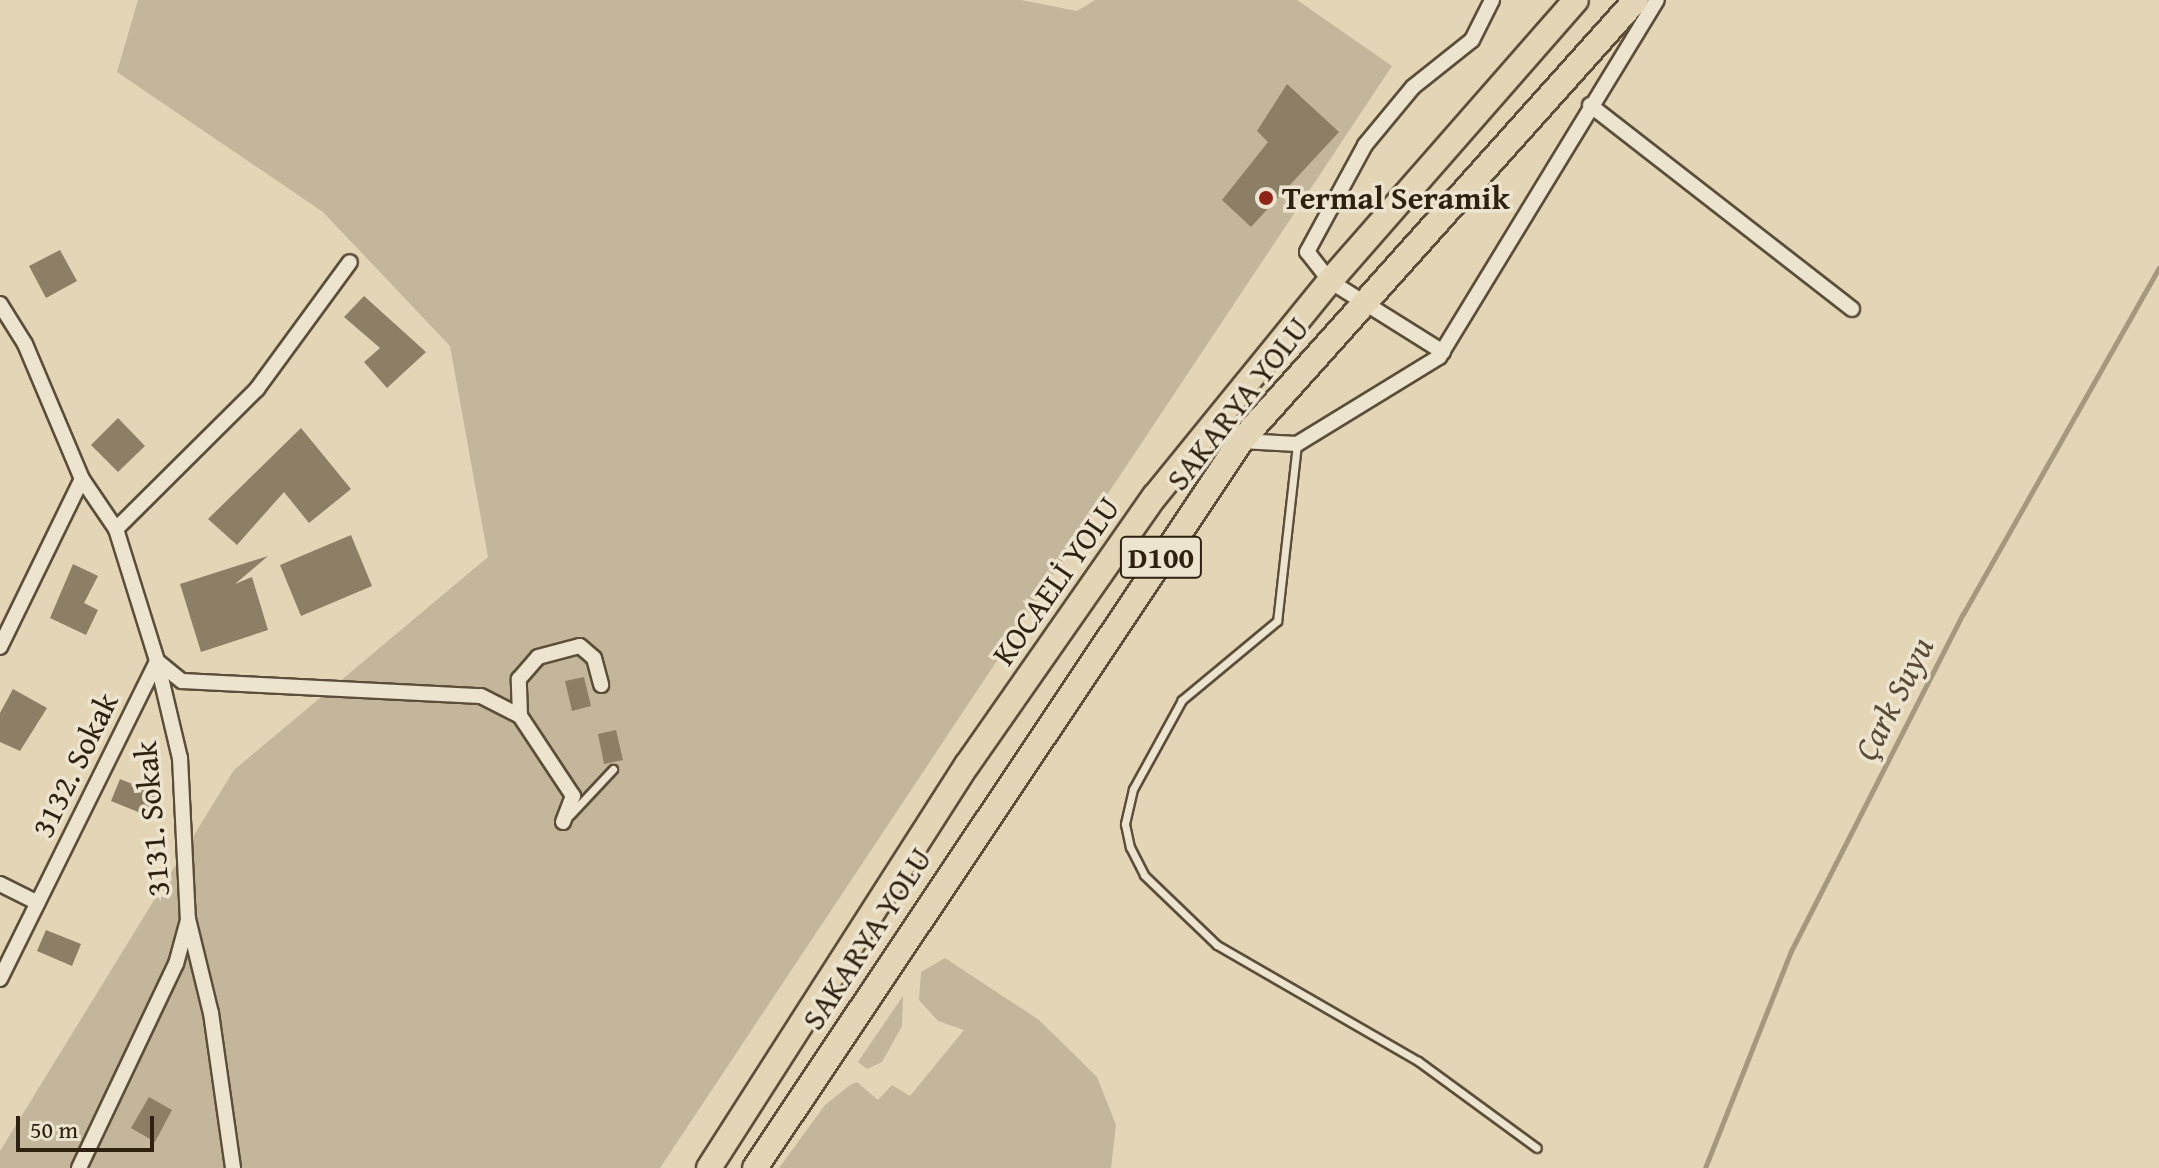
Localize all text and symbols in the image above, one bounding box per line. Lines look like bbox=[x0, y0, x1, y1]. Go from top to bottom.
place label: Termal Seramik bbox=[1282, 179, 1510, 217]
marker: Termal Seramik bbox=[1257, 189, 1275, 207]
street label: SAKARYA YOLU bbox=[1159, 310, 1317, 498]
street label: KOCAELİ YOLU bbox=[984, 490, 1128, 672]
road number: D100 bbox=[1119, 531, 1203, 583]
water label: Çark Suyu bbox=[1845, 629, 1941, 767]
street label: 3132. Sokak bbox=[24, 686, 126, 844]
street label: 3131. Sokak bbox=[126, 740, 178, 898]
street label: SAKARYA YOLU bbox=[794, 841, 940, 1037]
scale bar bbox=[20, 1100, 158, 1150]
text: 50 m bbox=[30, 1112, 78, 1147]

